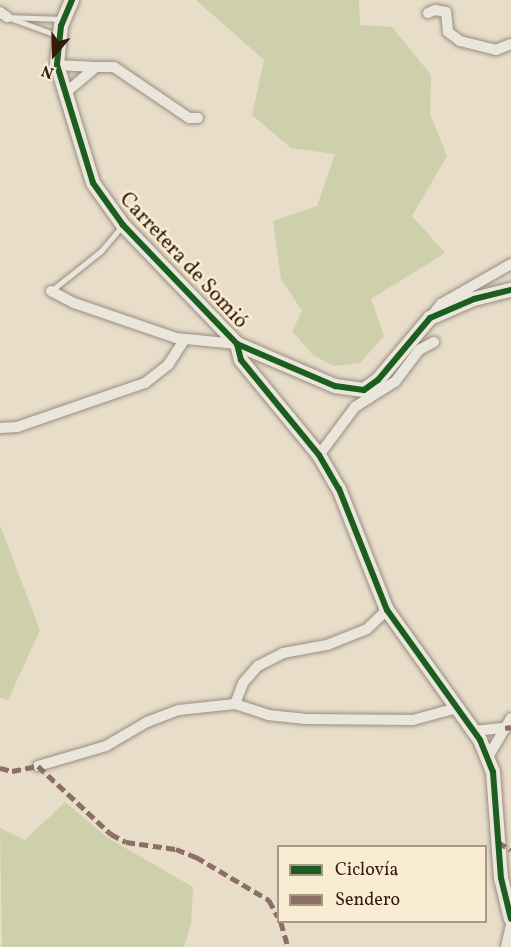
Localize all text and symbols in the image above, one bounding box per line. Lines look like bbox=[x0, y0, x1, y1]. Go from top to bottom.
north arrow bbox=[24, 24, 84, 84]
text: N bbox=[39, 59, 57, 83]
street label: Carretera de Somió bbox=[113, 188, 253, 334]
legend bbox=[277, 845, 487, 923]
text: Ciclovía bbox=[335, 858, 398, 883]
text: Sendero bbox=[335, 888, 400, 913]

